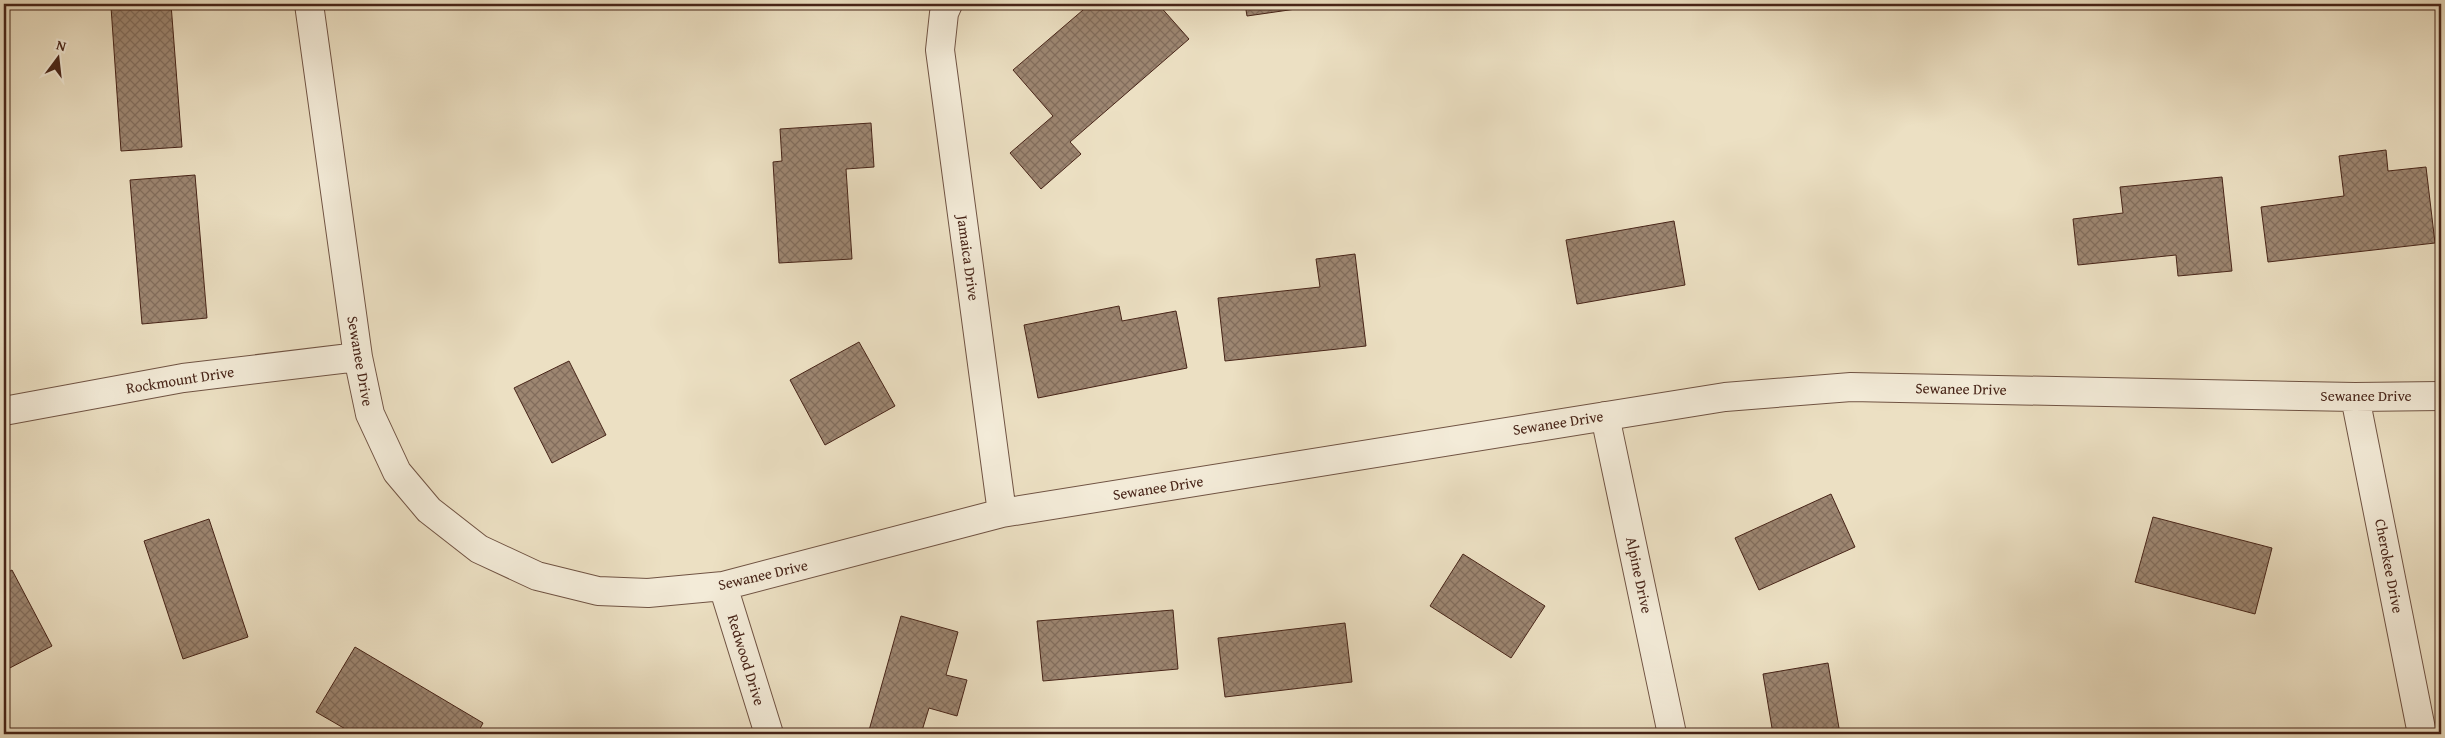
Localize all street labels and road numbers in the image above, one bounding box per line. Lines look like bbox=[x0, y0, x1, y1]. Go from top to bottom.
street label: Jamaica Drive bbox=[952, 212, 985, 302]
street label: Sewanee Drive bbox=[342, 314, 379, 408]
street label: Rockmount Drive bbox=[124, 361, 235, 398]
street label: Sewanee Drive bbox=[1915, 377, 2007, 400]
street label: Sewanee Drive bbox=[2320, 385, 2412, 406]
street label: Sewanee Drive bbox=[1511, 405, 1605, 440]
street label: Sewanee Drive bbox=[1111, 470, 1205, 505]
street label: Cherokee Drive bbox=[2370, 517, 2409, 615]
street label: Alpine Drive bbox=[1621, 535, 1658, 615]
street label: Sewanee Drive bbox=[716, 554, 810, 595]
street label: Redwood Drive bbox=[723, 612, 770, 708]

